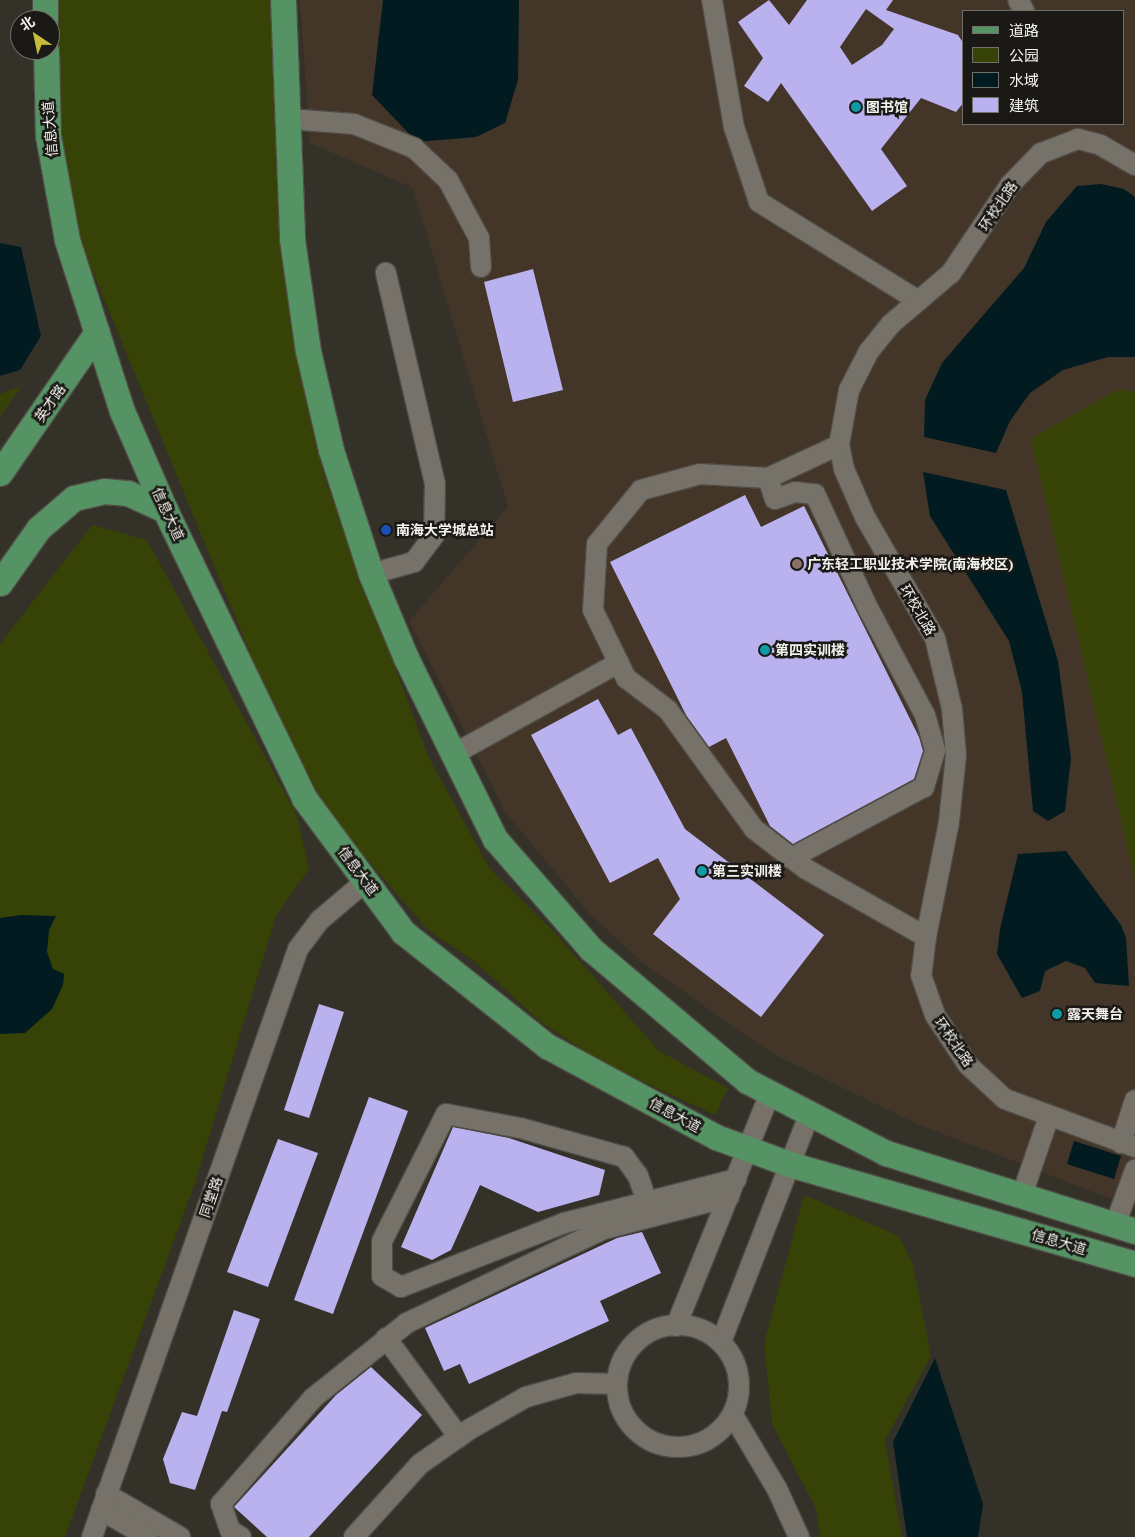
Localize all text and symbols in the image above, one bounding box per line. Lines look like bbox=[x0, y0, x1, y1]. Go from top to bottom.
north arrow bbox=[10, 10, 60, 60]
legend bbox=[962, 10, 1125, 125]
text: 北 bbox=[16, 11, 38, 35]
text: 道路 bbox=[1009, 20, 1039, 40]
text: 公园 bbox=[1009, 45, 1039, 65]
text: 水域 bbox=[1009, 70, 1039, 90]
text: 建筑 bbox=[1009, 95, 1039, 115]
place label: 图书馆 bbox=[866, 99, 908, 115]
street label: 信息大道 bbox=[39, 100, 61, 158]
marker: 图书馆 bbox=[850, 101, 862, 113]
street label: 环校北路 bbox=[975, 178, 1021, 234]
street label: 英才路 bbox=[31, 381, 69, 425]
street label: 信息大道 bbox=[149, 485, 187, 543]
place label: 南海大学城总站 bbox=[396, 522, 494, 538]
marker: 南海大学城总站 bbox=[380, 524, 392, 536]
place label: 广东轻工职业技术学院(南海校区) bbox=[807, 556, 1013, 572]
marker: 广东轻工职业技术学院(南海校区) bbox=[791, 558, 803, 570]
street label: 环校北路 bbox=[897, 582, 939, 638]
place label: 第四实训楼 bbox=[775, 642, 845, 658]
marker: 第四实训楼 bbox=[759, 644, 771, 656]
street label: 信息大道 bbox=[334, 844, 382, 898]
place label: 第三实训楼 bbox=[712, 863, 782, 879]
marker: 第三实训楼 bbox=[696, 865, 708, 877]
place label: 露天舞台 bbox=[1067, 1006, 1123, 1022]
marker: 露天舞台 bbox=[1051, 1008, 1063, 1020]
street label: 环校北路 bbox=[931, 1014, 977, 1070]
street label: 信息大道 bbox=[646, 1094, 704, 1136]
street label: 同堂路 bbox=[196, 1174, 226, 1220]
street label: 信息大道 bbox=[1030, 1226, 1088, 1258]

